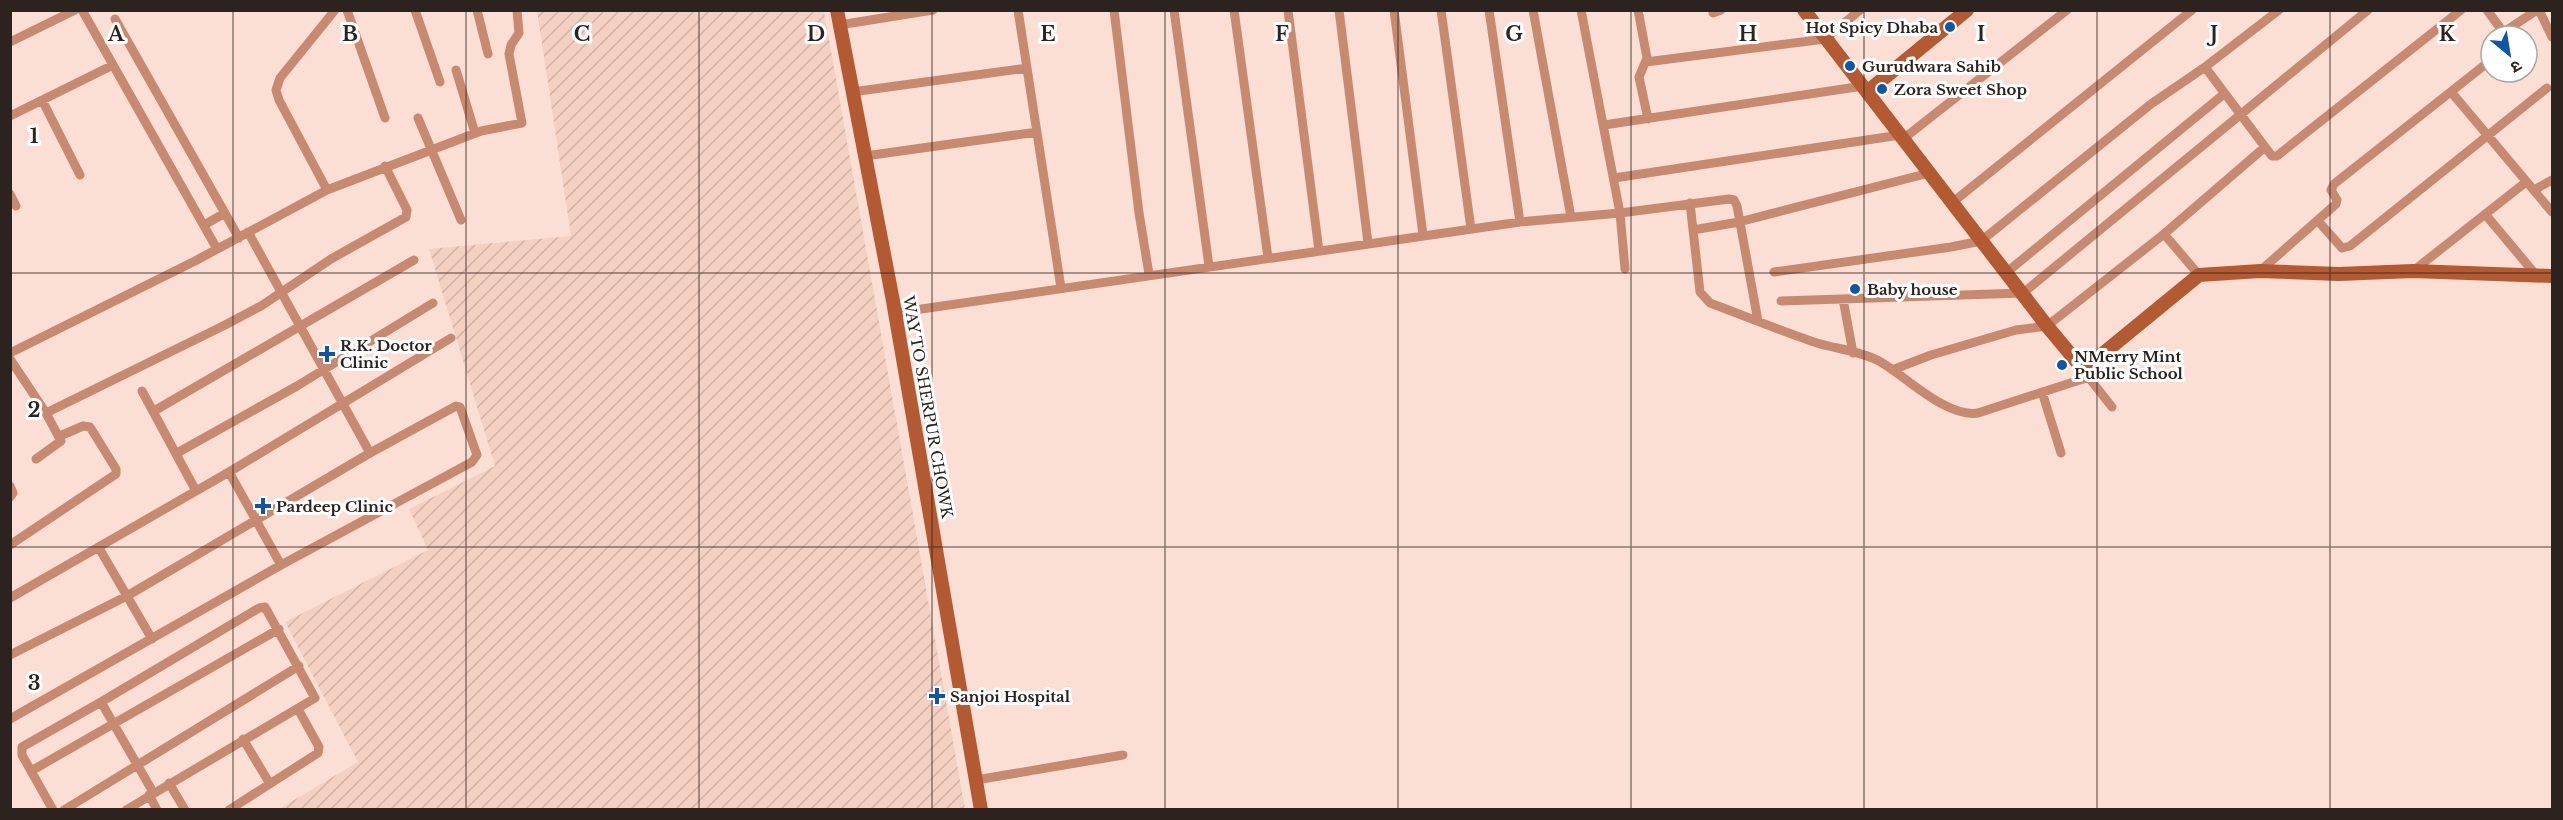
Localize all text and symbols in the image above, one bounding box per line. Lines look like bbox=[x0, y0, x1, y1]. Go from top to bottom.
place label: Hot Spicy Dhaba bbox=[1805, 18, 1938, 37]
marker: Hot Spicy Dhaba bbox=[1943, 20, 1957, 34]
text: A bbox=[107, 22, 125, 46]
text: B bbox=[342, 22, 358, 46]
text: C bbox=[574, 22, 590, 46]
text: D bbox=[807, 22, 825, 46]
text: E bbox=[1040, 22, 1056, 46]
text: F bbox=[1275, 22, 1289, 46]
text: G bbox=[1505, 22, 1523, 46]
text: H bbox=[1739, 22, 1758, 46]
text: I bbox=[1977, 22, 1985, 46]
text: J bbox=[2206, 22, 2218, 46]
text: K bbox=[2439, 22, 2456, 46]
north arrow bbox=[2479, 24, 2539, 84]
text: उ bbox=[2507, 56, 2526, 78]
place label: Gurudwara Sahib bbox=[1862, 57, 2001, 76]
marker: Gurudwara Sahib bbox=[1843, 59, 1857, 73]
place label: Zora Sweet Shop bbox=[1894, 80, 2027, 99]
marker: Zora Sweet Shop bbox=[1875, 82, 1889, 96]
text: 1 bbox=[30, 124, 39, 148]
place label: Baby house bbox=[1867, 280, 1958, 299]
marker: Baby house bbox=[1848, 282, 1862, 296]
street label: WAY TO SHERPUR CHOWK bbox=[899, 293, 957, 520]
place label: R.K. Doctor Clinic bbox=[340, 336, 432, 372]
marker: R.K. Doctor Clinic bbox=[318, 345, 336, 363]
place label: NMerry Mint Public School bbox=[2074, 347, 2184, 383]
marker: NMerry Mint Public School bbox=[2055, 358, 2069, 372]
text: 2 bbox=[27, 398, 41, 422]
marker: Pardeep Clinic bbox=[254, 497, 272, 515]
place label: Pardeep Clinic bbox=[276, 497, 393, 516]
text: 3 bbox=[28, 671, 40, 695]
marker: Sanjoi Hospital bbox=[928, 687, 946, 705]
place label: Sanjoi Hospital bbox=[950, 687, 1071, 706]

